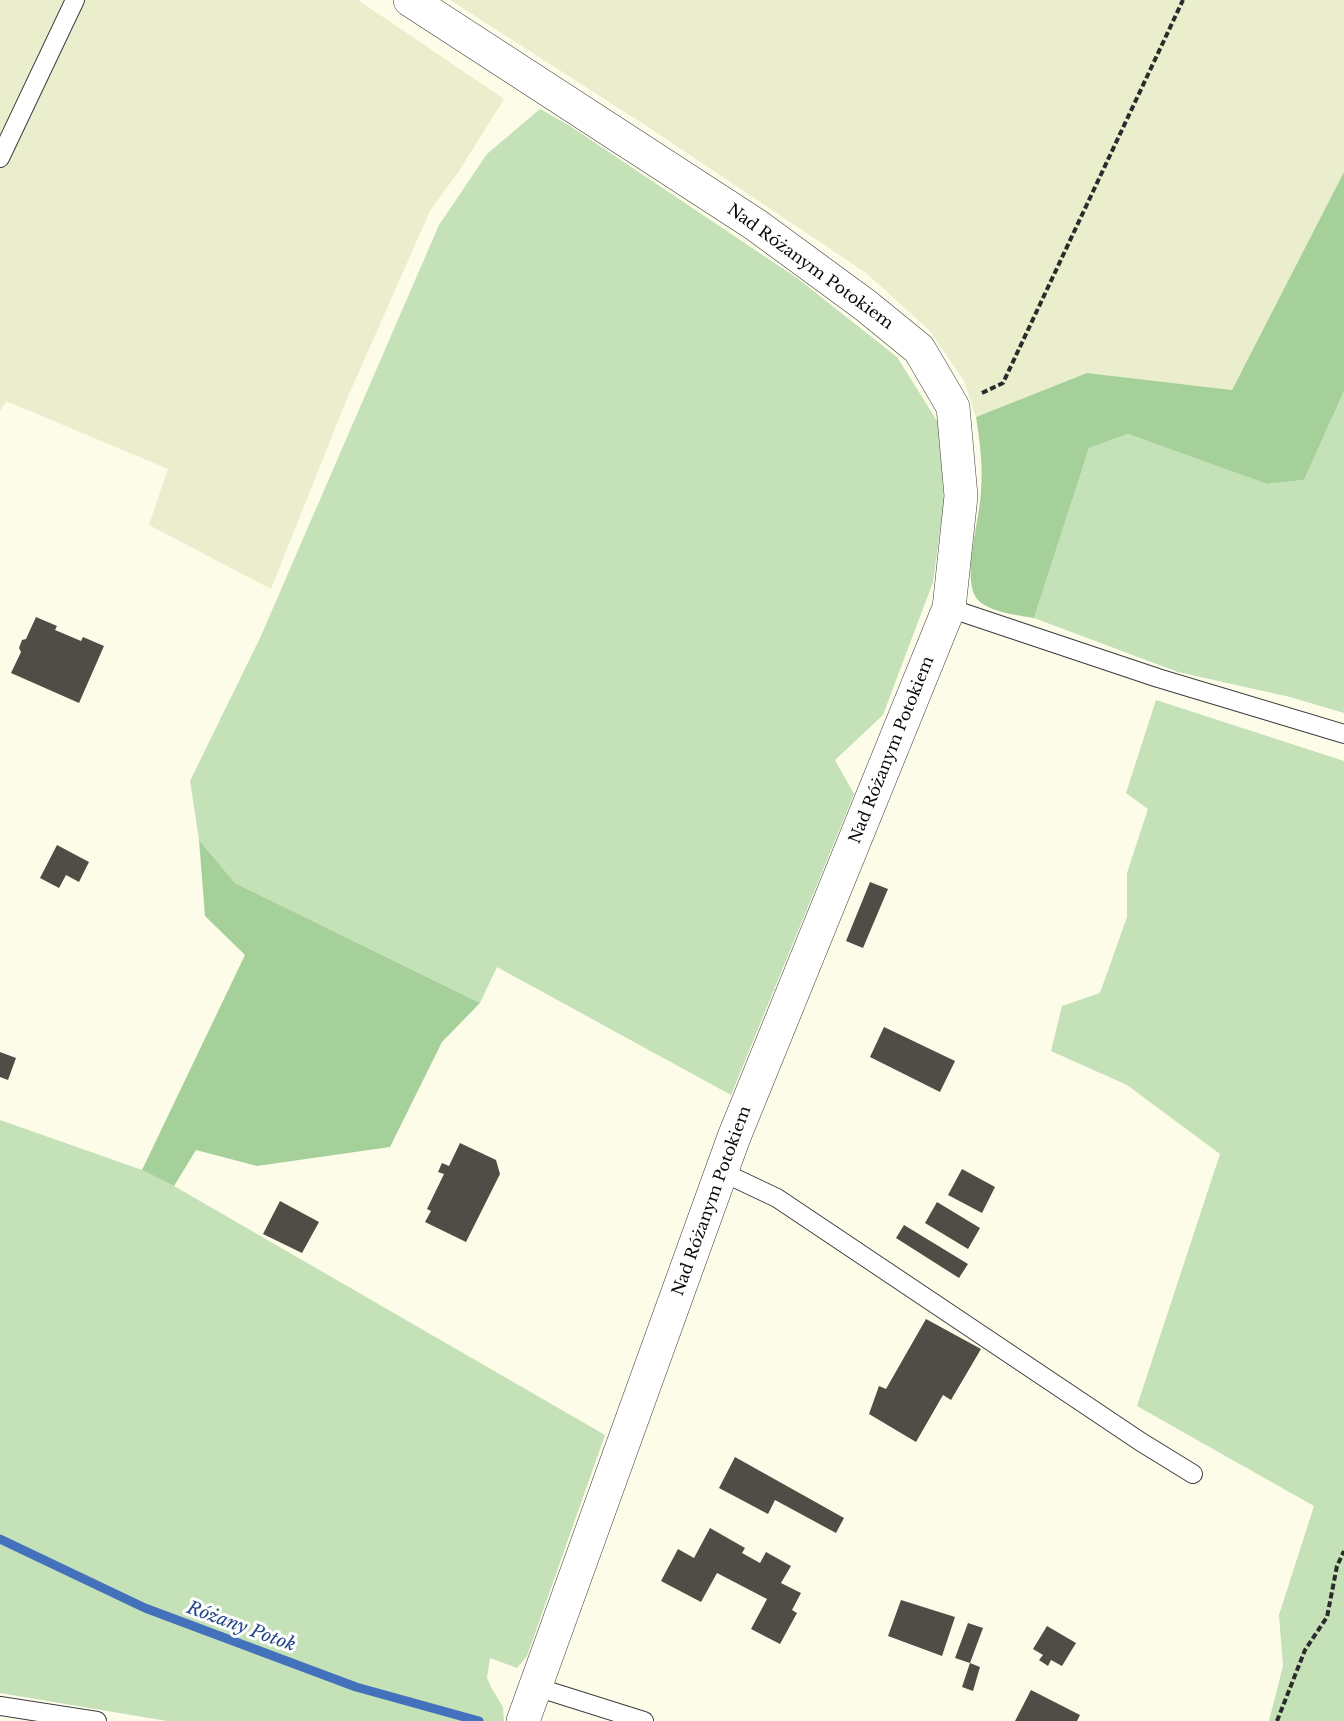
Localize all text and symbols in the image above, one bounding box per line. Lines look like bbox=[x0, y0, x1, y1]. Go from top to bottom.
street label: Nad Różanym Potokiem bbox=[723, 200, 897, 334]
street label: Nad Różanym Potokiem bbox=[846, 653, 938, 847]
street label: Nad Różanym Potokiem bbox=[669, 1104, 755, 1298]
water label: Różany Potok bbox=[184, 1597, 298, 1657]

